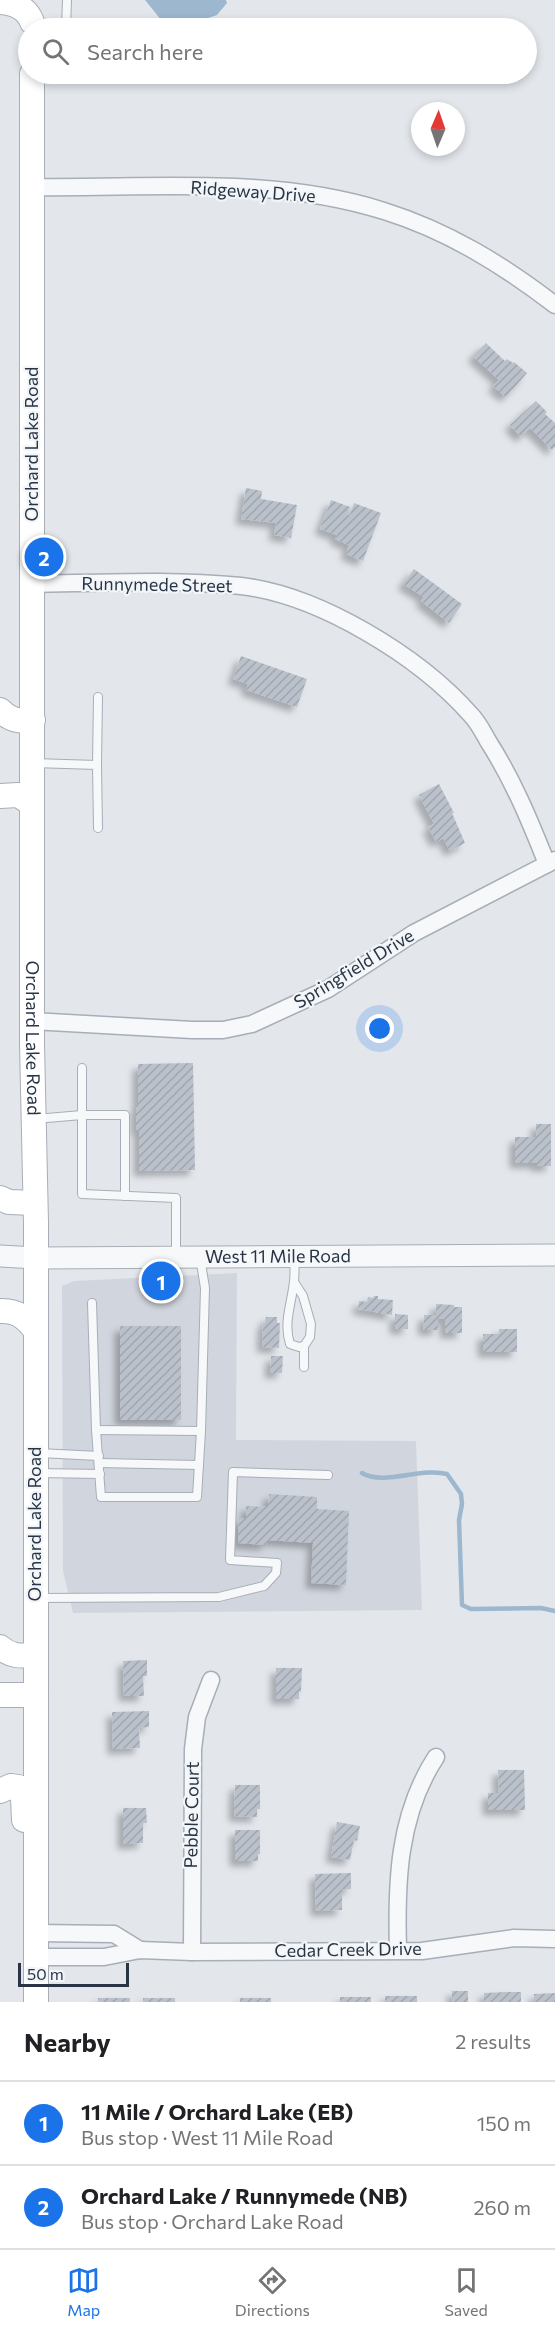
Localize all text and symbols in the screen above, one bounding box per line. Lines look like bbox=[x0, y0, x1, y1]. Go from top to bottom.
search box bbox=[18, 18, 537, 84]
icon: search bbox=[39, 35, 72, 68]
text: Search here bbox=[87, 38, 203, 65]
north arrow bbox=[411, 102, 465, 156]
street label: Ridgeway Drive bbox=[190, 176, 316, 206]
street label: Orchard Lake Road bbox=[20, 367, 42, 521]
pin: 2 bbox=[24, 534, 63, 580]
street label: Runnymede Street bbox=[81, 572, 233, 596]
street label: Springfield Drive bbox=[289, 924, 418, 1013]
street label: Orchard Lake Road bbox=[22, 960, 46, 1116]
your location bbox=[365, 1014, 394, 1043]
street label: West 11 Mile Road bbox=[205, 1244, 351, 1267]
pin: 1 bbox=[142, 1258, 180, 1304]
street label: Orchard Lake Road bbox=[23, 1447, 45, 1601]
street label: Pebble Court bbox=[179, 1761, 203, 1869]
street label: Cedar Creek Drive bbox=[274, 1937, 422, 1961]
scale bar bbox=[18, 1960, 129, 1988]
text: 50 m bbox=[27, 1964, 64, 1983]
text: Nearby bbox=[24, 2026, 111, 2057]
text: 2 results bbox=[455, 2029, 531, 2053]
text: 11 Mile / Orchard Lake (EB) bbox=[81, 2098, 353, 2125]
text: 1 bbox=[39, 2111, 48, 2135]
text: 150 m bbox=[477, 2111, 531, 2135]
text: Bus stop · West 11 Mile Road bbox=[81, 2125, 333, 2149]
text: Orchard Lake / Runnymede (NB) bbox=[81, 2182, 408, 2209]
text: 2 bbox=[38, 2195, 49, 2219]
text: 260 m bbox=[473, 2195, 531, 2219]
text: Bus stop · Orchard Lake Road bbox=[81, 2209, 343, 2233]
tab: Map bbox=[67, 2264, 100, 2319]
tab: Directions bbox=[235, 2264, 310, 2319]
tab: Saved bbox=[444, 2264, 488, 2319]

